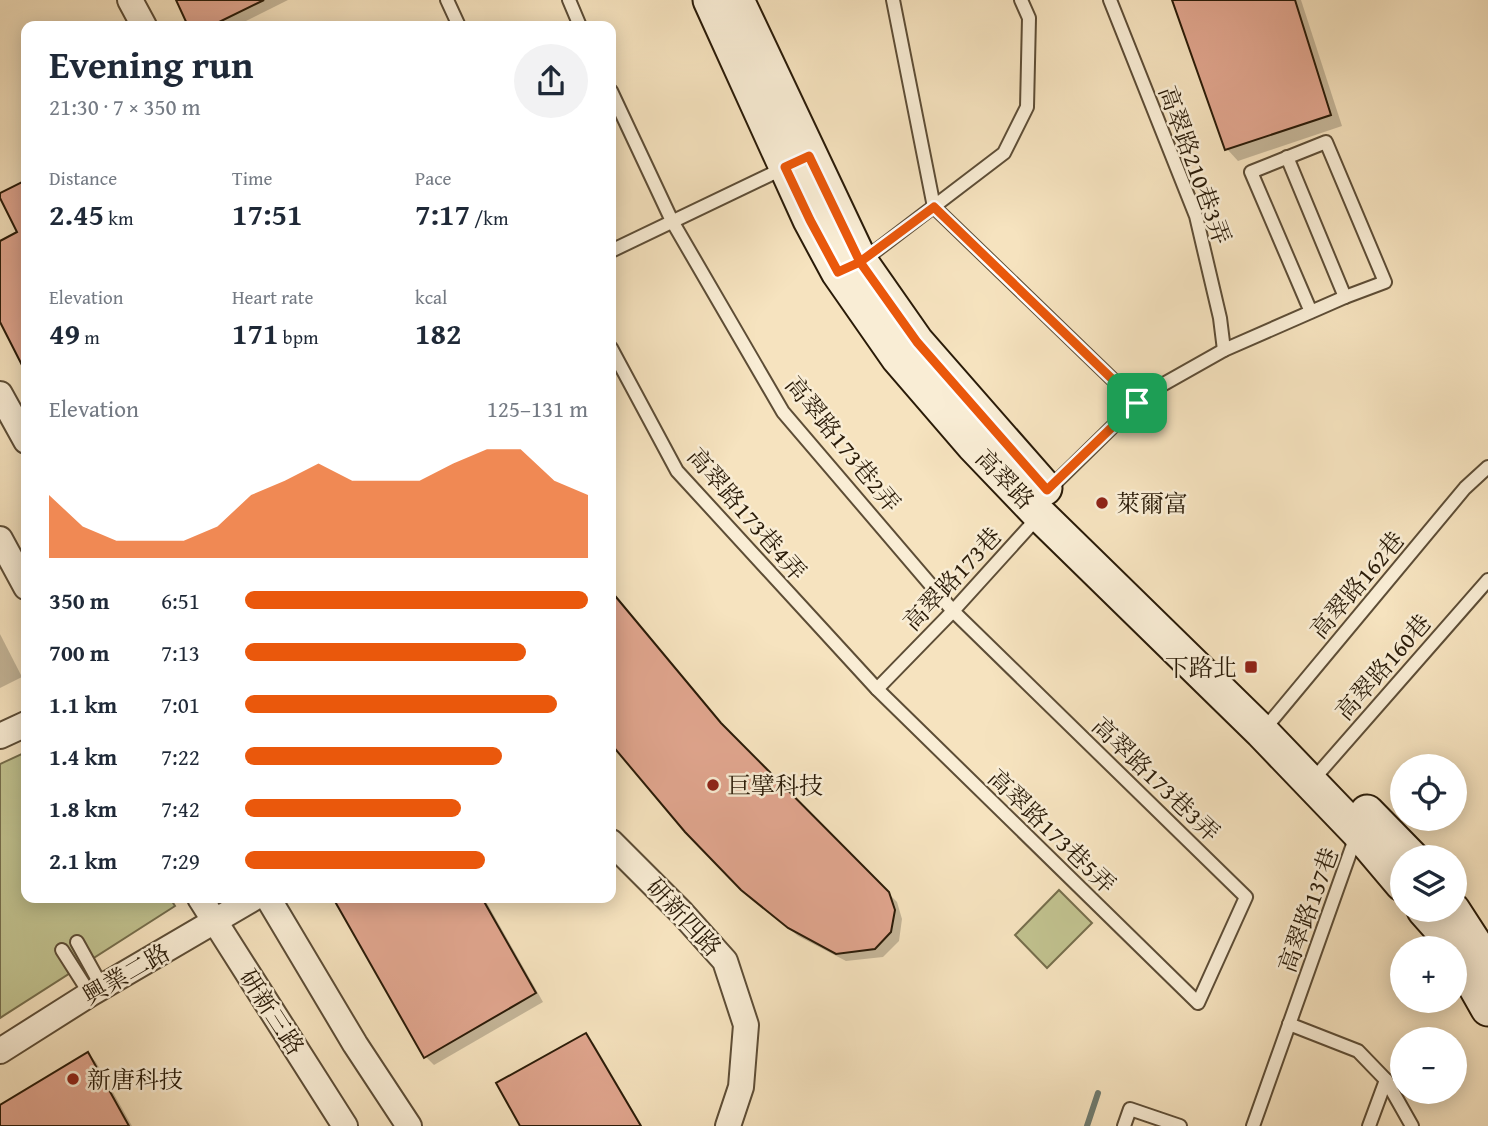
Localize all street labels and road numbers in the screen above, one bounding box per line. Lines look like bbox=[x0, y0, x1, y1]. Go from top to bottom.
street label: 高翠路210巷3弄 bbox=[1150, 81, 1240, 249]
street label: 高翠路173巷2弄 bbox=[777, 368, 909, 520]
street label: 高翠路173巷4弄 bbox=[679, 440, 815, 588]
street label: 高翠路 bbox=[967, 441, 1043, 517]
street label: 高翠路173巷 bbox=[895, 519, 1009, 639]
street label: 高翠路162巷 bbox=[1302, 524, 1412, 646]
street label: 高翠路160巷 bbox=[1327, 606, 1439, 728]
street label: 高翠路173巷3弄 bbox=[1084, 709, 1228, 849]
street label: 高翠路173巷5弄 bbox=[980, 761, 1124, 901]
street label: 高翠路137巷 bbox=[1269, 843, 1347, 977]
street label: 研新四路 bbox=[638, 870, 730, 964]
street label: 興業二路 bbox=[76, 935, 176, 1013]
street label: 研新三路 bbox=[231, 962, 313, 1062]

